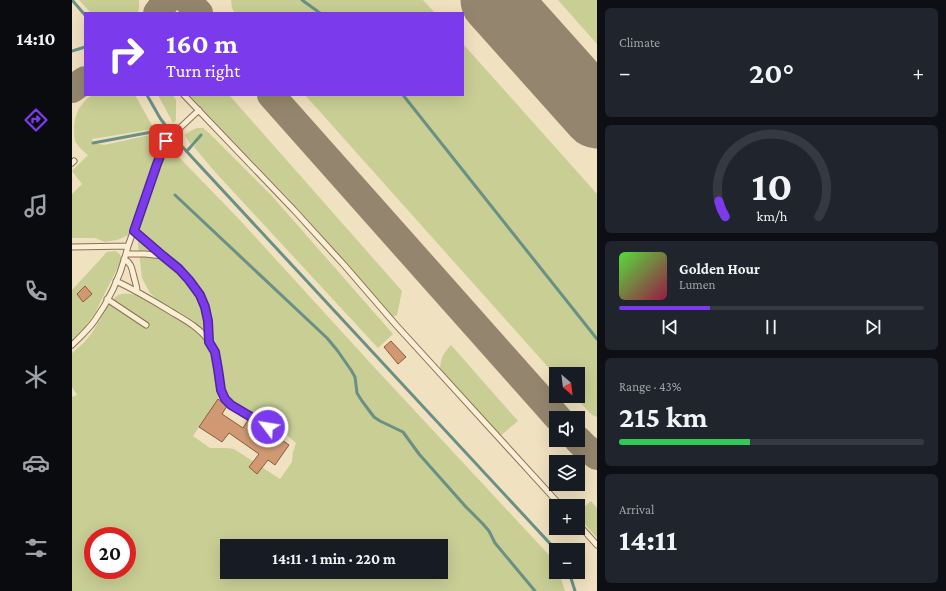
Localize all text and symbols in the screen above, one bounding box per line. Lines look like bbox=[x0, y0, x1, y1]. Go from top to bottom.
icon: right bbox=[100, 28, 152, 80]
text: 160 m bbox=[166, 28, 238, 59]
text: 14:10 bbox=[16, 29, 56, 49]
text: Climate bbox=[619, 35, 660, 50]
text: 20° bbox=[749, 56, 794, 89]
text: − bbox=[619, 60, 631, 85]
text: + bbox=[912, 60, 924, 85]
text: Turn right bbox=[166, 61, 240, 81]
icon: directions bbox=[22, 106, 50, 134]
pin bbox=[149, 124, 183, 158]
icon: arrive bbox=[155, 130, 177, 152]
text: 10 bbox=[751, 163, 792, 209]
icon: music bbox=[22, 192, 50, 220]
text: km/h bbox=[756, 207, 787, 223]
text: Golden Hour bbox=[679, 261, 760, 277]
icon: phone bbox=[22, 277, 50, 305]
text: Lumen bbox=[679, 277, 715, 292]
icon: previous bbox=[659, 316, 681, 338]
icon: pause bbox=[760, 316, 782, 338]
icon: next bbox=[862, 316, 884, 338]
icon: climate bbox=[22, 363, 50, 391]
north arrow bbox=[549, 367, 585, 403]
map controls bbox=[549, 367, 585, 579]
text: Range · 43% bbox=[619, 379, 681, 394]
text: 215 km bbox=[619, 400, 708, 433]
position arrow bbox=[247, 406, 289, 448]
button: sound bbox=[549, 411, 585, 447]
icon: car bbox=[22, 449, 50, 477]
button: layers bbox=[549, 455, 585, 491]
button: + bbox=[549, 499, 585, 535]
text: Arrival bbox=[619, 502, 654, 517]
text: 14:11 bbox=[619, 523, 677, 556]
speed limit sign: 20 bbox=[84, 527, 136, 579]
icon: filters bbox=[22, 534, 50, 562]
button: − bbox=[549, 543, 585, 579]
text: 14:11 · 1 min · 220 m bbox=[272, 551, 396, 567]

